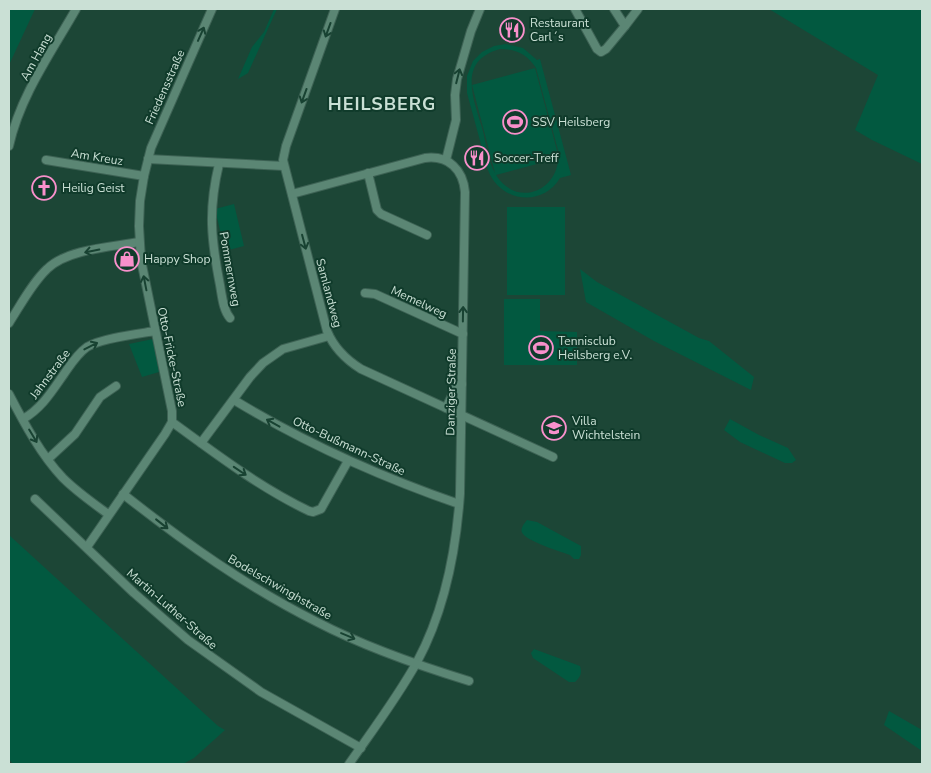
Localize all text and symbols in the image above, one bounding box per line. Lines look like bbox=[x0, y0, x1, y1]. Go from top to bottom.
place label: Restaurant Carl´s bbox=[530, 15, 590, 45]
restaurant icon: Restaurant Carl´s bbox=[499, 17, 525, 43]
one-way arrow bbox=[323, 21, 332, 37]
one-way arrow bbox=[197, 27, 206, 42]
street label: Am Hang bbox=[17, 31, 55, 83]
street label: Friedensstraße bbox=[141, 47, 189, 127]
one-way arrow bbox=[454, 69, 463, 85]
one-way arrow bbox=[299, 88, 308, 104]
district label: HEILSBERG bbox=[328, 92, 436, 116]
sports icon: SSV Heilsberg bbox=[502, 109, 528, 135]
place label: SSV Heilsberg bbox=[532, 114, 610, 130]
street label: Am Kreuz bbox=[70, 145, 125, 169]
restaurant icon: Soccer-Treff bbox=[464, 145, 490, 171]
place label: Soccer-Treff bbox=[494, 150, 560, 166]
church icon: Heilig Geist bbox=[31, 175, 57, 201]
place label: Heilig Geist bbox=[62, 180, 125, 196]
street label: Pommernweg bbox=[216, 230, 244, 308]
one-way arrow bbox=[300, 233, 309, 249]
shop icon: Happy Shop bbox=[114, 246, 140, 272]
one-way arrow bbox=[84, 247, 100, 256]
place label: Happy Shop bbox=[144, 251, 211, 267]
street label: Samlandweg bbox=[312, 257, 346, 329]
one-way arrow bbox=[140, 275, 150, 291]
street label: Memelweg bbox=[388, 282, 450, 322]
street label: Otto-Fricke-Straße bbox=[154, 306, 190, 408]
one-way arrow bbox=[458, 307, 468, 323]
place label: Tennisclub Heilsberg e.V. bbox=[558, 333, 632, 363]
sports icon: Tennisclub Heilsberg e.V. bbox=[528, 335, 554, 361]
one-way arrow bbox=[83, 341, 98, 350]
street label: Jahnstraße bbox=[26, 346, 74, 403]
street label: Danziger Straße bbox=[442, 348, 460, 436]
street label: Otto-Bußmann-Straße bbox=[290, 413, 408, 479]
place label: Villa Wichtelstein bbox=[571, 413, 640, 443]
school or university icon: Villa Wichtelstein bbox=[541, 415, 567, 441]
one-way arrow bbox=[266, 418, 281, 428]
one-way arrow bbox=[29, 429, 39, 443]
one-way arrow bbox=[233, 467, 247, 477]
one-way arrow bbox=[155, 519, 168, 530]
street label: Bodelschwinghstraße bbox=[225, 551, 335, 623]
street label: Martin-Luther-Straße bbox=[123, 565, 221, 653]
one-way arrow bbox=[340, 632, 355, 642]

